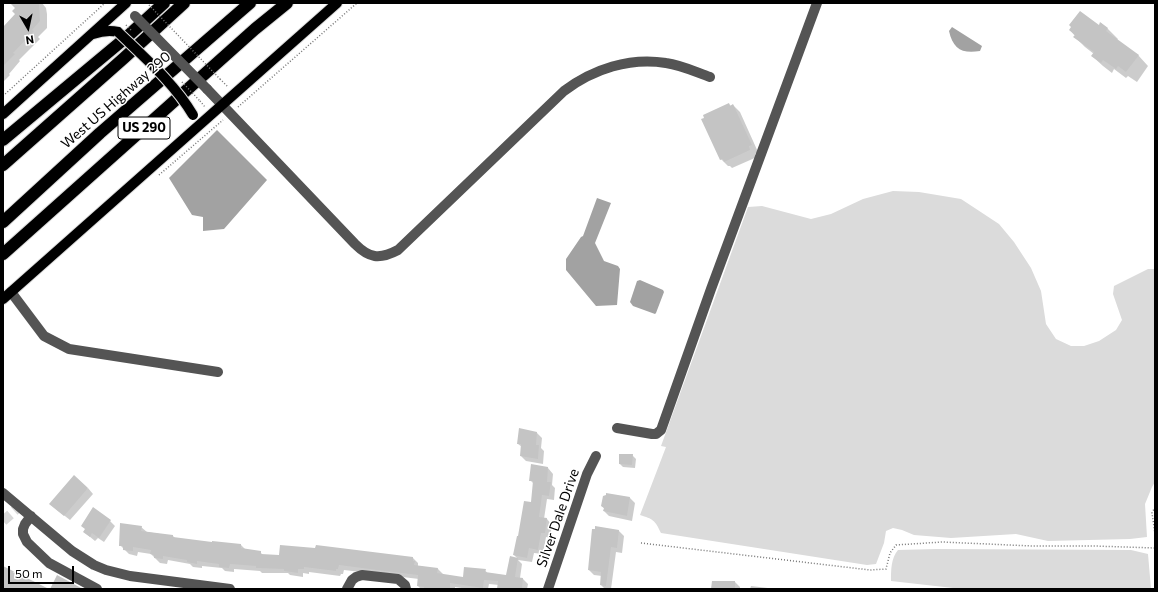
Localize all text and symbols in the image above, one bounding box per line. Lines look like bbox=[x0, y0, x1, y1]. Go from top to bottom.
north arrow bbox=[8, 8, 48, 48]
text: N bbox=[25, 33, 35, 47]
street label: West US Highway 290 bbox=[58, 48, 174, 152]
road number: US 290 bbox=[118, 117, 170, 139]
street label: Silver Dale Drive bbox=[533, 467, 583, 569]
scale bar bbox=[10, 558, 76, 584]
text: 50 m bbox=[15, 566, 43, 580]

